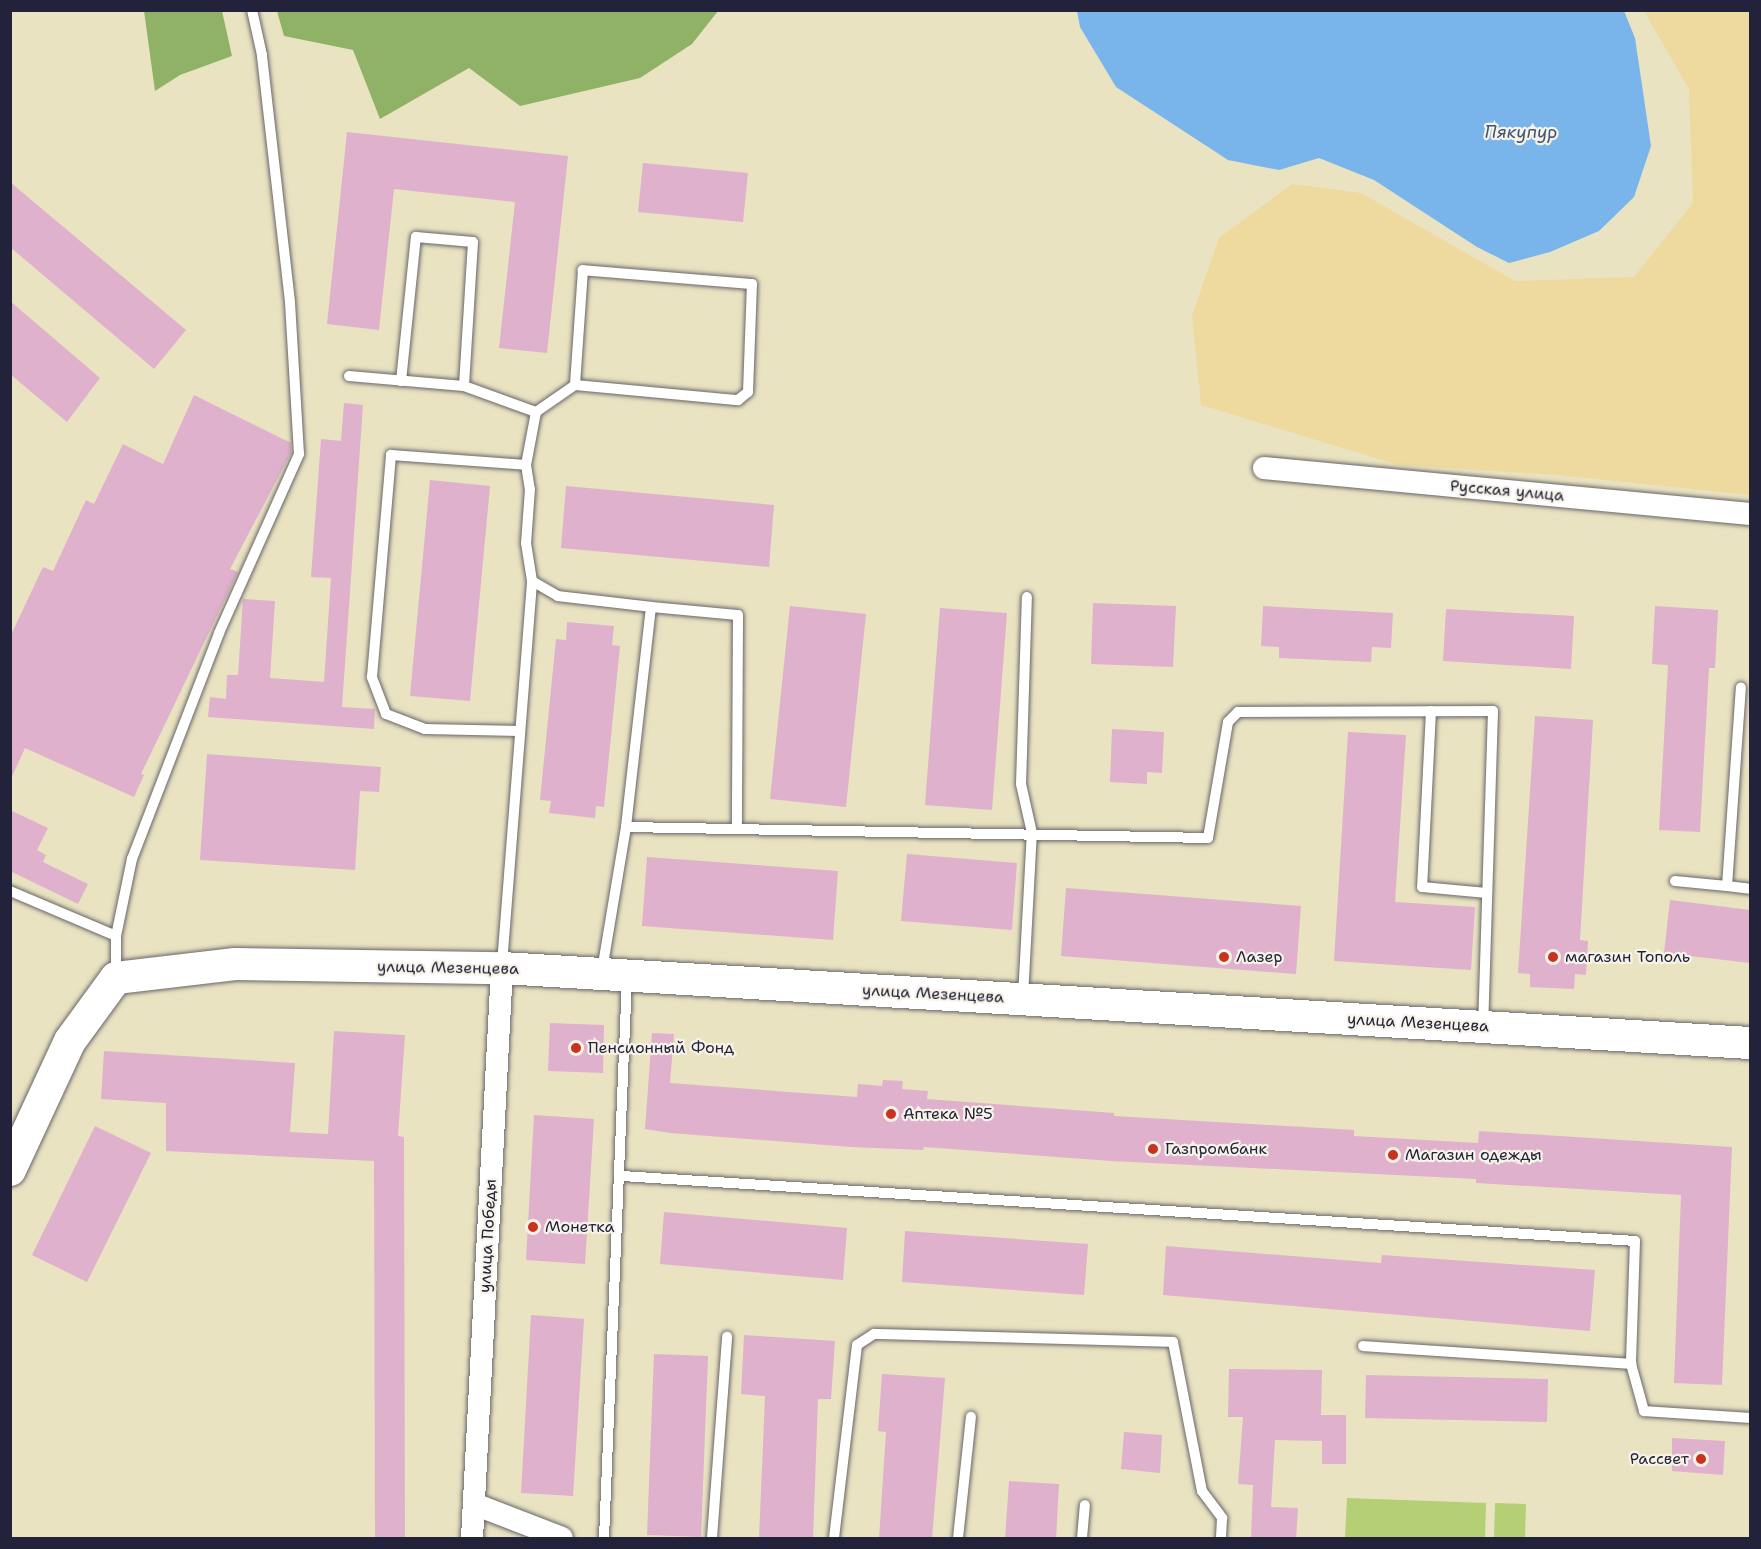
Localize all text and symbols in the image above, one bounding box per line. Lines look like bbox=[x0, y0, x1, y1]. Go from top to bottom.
water label: Пякупур bbox=[1485, 121, 1557, 143]
street label: Русская улица bbox=[1449, 476, 1565, 506]
place label: Лазер bbox=[1236, 947, 1282, 967]
place label: магазин Тополь bbox=[1565, 947, 1690, 967]
marker: Лазер bbox=[1217, 950, 1231, 964]
marker: магазин Тополь bbox=[1546, 950, 1560, 964]
street label: улица Мезенцева bbox=[377, 957, 519, 979]
street label: улица Мезенцева bbox=[862, 981, 1004, 1007]
street label: улица Мезенцева bbox=[1347, 1010, 1489, 1036]
place label: Пенсионный Фонд bbox=[588, 1038, 734, 1058]
marker: Пенсионный Фонд bbox=[569, 1041, 583, 1055]
place label: Аптека №5 bbox=[903, 1104, 993, 1124]
marker: Аптека №5 bbox=[884, 1107, 898, 1121]
place label: Газпромбанк bbox=[1165, 1139, 1267, 1159]
marker: Газпромбанк bbox=[1146, 1142, 1160, 1156]
place label: Магазин одежды bbox=[1405, 1145, 1542, 1165]
marker: Магазин одежды bbox=[1386, 1148, 1400, 1162]
street label: улица Победы bbox=[475, 1179, 501, 1293]
place label: Монетка bbox=[545, 1217, 615, 1237]
marker: Монетка bbox=[526, 1220, 540, 1234]
place label: Рассвет bbox=[1630, 1449, 1689, 1469]
marker: Рассвет bbox=[1694, 1452, 1708, 1466]

